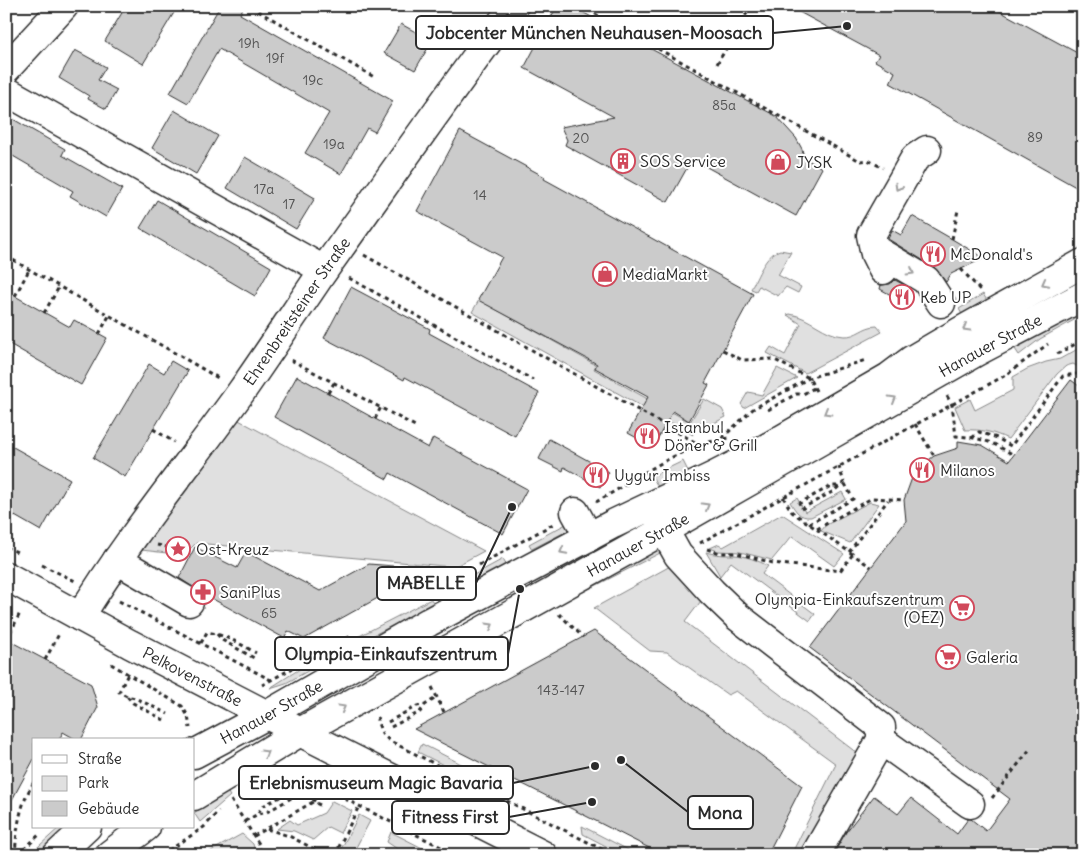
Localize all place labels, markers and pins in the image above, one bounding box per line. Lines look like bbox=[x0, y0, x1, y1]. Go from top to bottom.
callout: Jobcenter München Neuhausen-Moosach bbox=[416, 16, 773, 49]
building icon: SOS Service bbox=[610, 148, 636, 174]
shop icon: JYSK bbox=[765, 149, 791, 175]
place label: SOS Service bbox=[640, 151, 726, 171]
place label: JYSK bbox=[796, 152, 832, 172]
restaurant icon: McDonald's bbox=[920, 241, 946, 267]
place label: McDonald's bbox=[950, 244, 1033, 264]
shop icon: MediaMarkt bbox=[592, 261, 618, 287]
place label: MediaMarkt bbox=[622, 264, 708, 284]
restaurant icon: Keb UP bbox=[889, 284, 915, 310]
place label: Keb UP bbox=[920, 287, 972, 307]
place label: Istanbul Döner & Grill bbox=[664, 417, 757, 455]
restaurant icon: Istanbul Döner & Grill bbox=[634, 423, 660, 449]
restaurant icon: Milanos bbox=[909, 457, 935, 483]
place label: Milanos bbox=[940, 460, 995, 480]
restaurant icon: Uygur Imbiss bbox=[583, 462, 609, 488]
place label: Uygur Imbiss bbox=[614, 465, 710, 485]
place icon: Ost-Kreuz bbox=[165, 536, 191, 562]
place label: Ost-Kreuz bbox=[196, 539, 269, 559]
callout: MABELLE bbox=[377, 567, 476, 600]
pharmacy icon: SaniPlus bbox=[190, 579, 216, 605]
place label: SaniPlus bbox=[220, 582, 281, 602]
place label: Olympia-Einkaufszentrum (OEZ) bbox=[755, 589, 944, 627]
supermarket icon: Olympia-Einkaufszentrum (OEZ) bbox=[949, 595, 975, 621]
callout: Olympia-Einkaufszentrum bbox=[275, 637, 508, 670]
supermarket icon: Galeria bbox=[935, 644, 961, 670]
place label: Galeria bbox=[966, 647, 1018, 667]
callout: Erlebnismuseum Magic Bavaria bbox=[239, 766, 513, 799]
callout: Mona bbox=[688, 796, 753, 829]
callout: Fitness First bbox=[392, 801, 509, 834]

